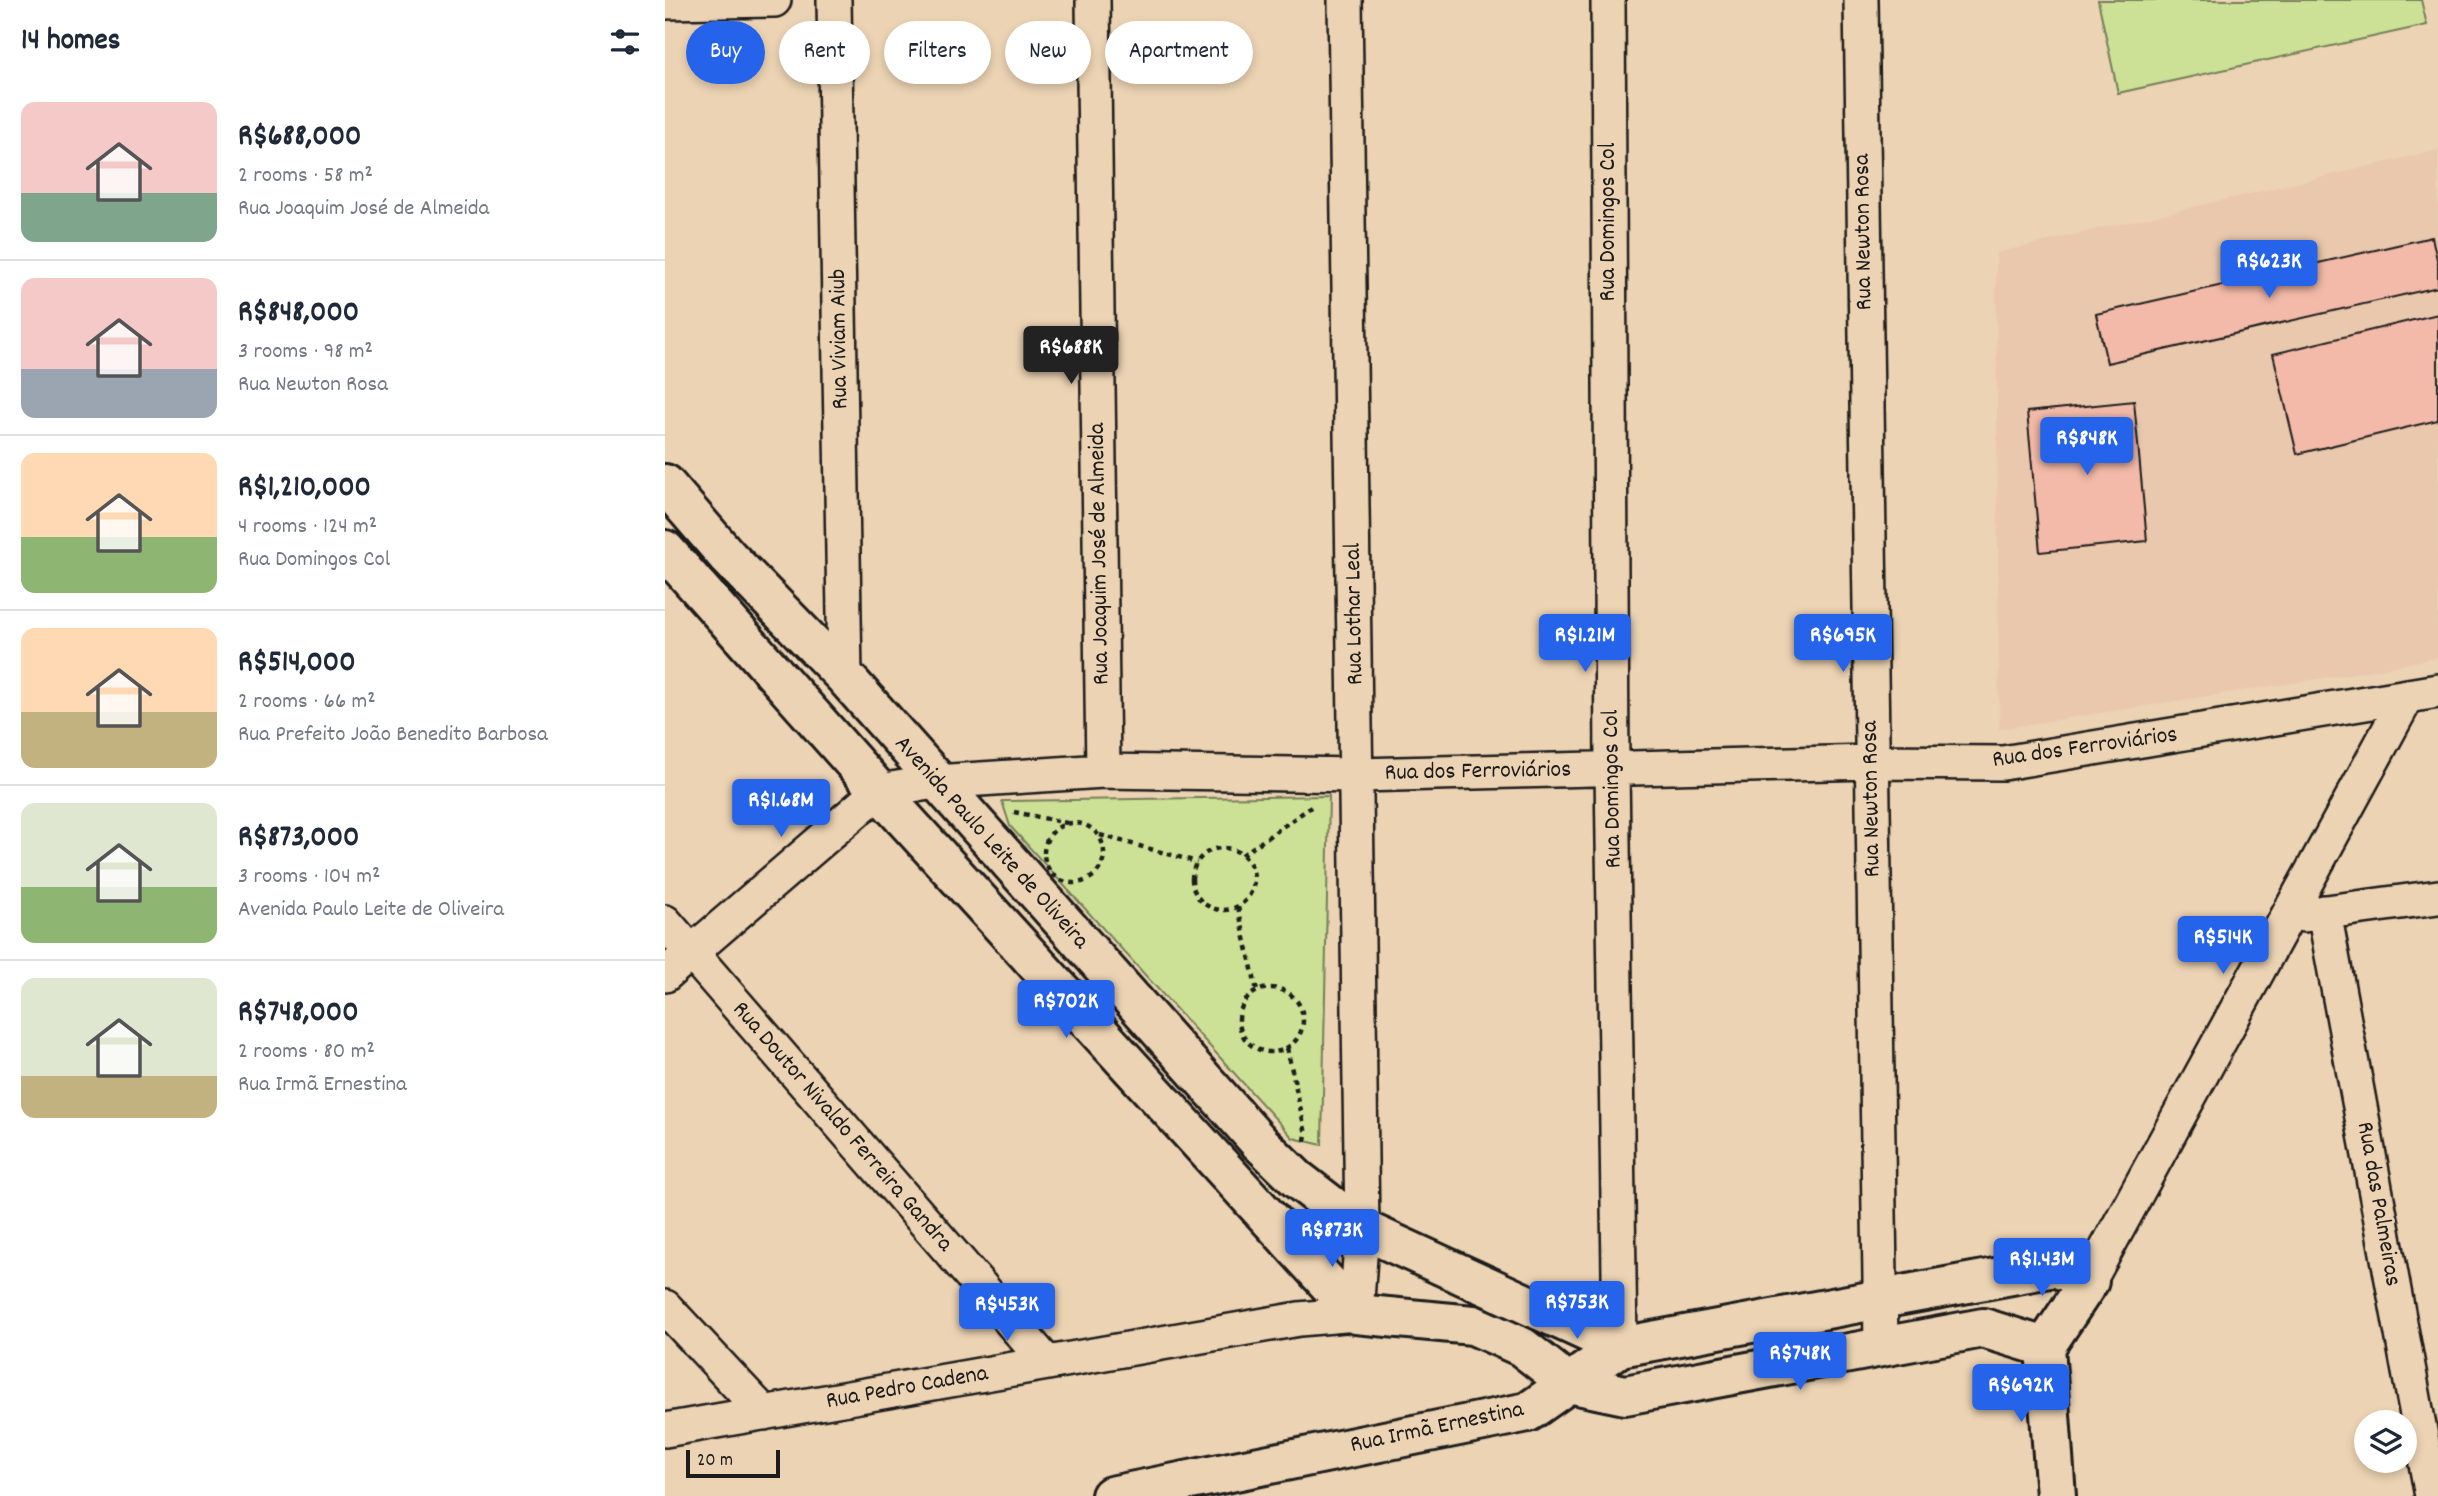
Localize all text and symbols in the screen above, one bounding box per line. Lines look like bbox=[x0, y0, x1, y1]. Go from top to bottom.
text: 14 homes bbox=[21, 21, 120, 64]
chip: Buy bbox=[686, 21, 765, 84]
chip: Rent bbox=[779, 21, 870, 84]
chip: Filters bbox=[884, 21, 991, 84]
chip: New bbox=[1005, 21, 1091, 84]
chip: Apartment bbox=[1105, 21, 1253, 84]
icon: filters bbox=[606, 23, 644, 61]
text: R$688,000 bbox=[238, 117, 361, 160]
icon: home bbox=[77, 130, 161, 214]
street label: Rua Domingos Col bbox=[1592, 142, 1626, 301]
street label: Rua Newton Rosa bbox=[1846, 153, 1882, 311]
text: 2 rooms · 58 m² bbox=[238, 160, 373, 193]
text: Rua Joaquim José de Almeida bbox=[238, 193, 489, 226]
pin: R$623K bbox=[2212, 240, 2326, 300]
text: R$623K bbox=[2236, 246, 2302, 279]
street label: Rua Viviam Aiub bbox=[822, 268, 858, 410]
text: R$848,000 bbox=[238, 293, 359, 336]
icon: home bbox=[77, 306, 161, 390]
pin: R$688K bbox=[1014, 326, 1128, 386]
text: R$688K bbox=[1039, 332, 1103, 365]
text: 3 rooms · 98 m² bbox=[238, 336, 373, 369]
text: Rua Newton Rosa bbox=[238, 369, 388, 402]
pin: R$848K bbox=[2030, 418, 2144, 477]
street label: Rua Joaquim José de Almeida bbox=[1081, 422, 1119, 685]
text: R$848K bbox=[2056, 423, 2118, 456]
text: R$1,210,000 bbox=[238, 468, 371, 511]
icon: home bbox=[77, 481, 161, 565]
text: 4 rooms · 124 m² bbox=[238, 511, 377, 544]
street label: Rua Lothar Leal bbox=[1337, 542, 1373, 685]
text: Rua Domingos Col bbox=[238, 544, 390, 577]
pin: R$1.21M bbox=[1520, 614, 1650, 674]
pin: R$695K bbox=[1786, 614, 1900, 674]
text: R$1.21M bbox=[1555, 620, 1615, 653]
text: R$695K bbox=[1810, 620, 1876, 653]
text: R$514,000 bbox=[238, 643, 355, 686]
icon: home bbox=[77, 656, 161, 740]
text: 2 rooms · 66 m² bbox=[238, 686, 376, 719]
street label: Rua Domingos Col bbox=[1595, 709, 1631, 869]
street label: Rua dos Ferroviários bbox=[1990, 718, 2180, 778]
text: Rua Prefeito João Benedito Barbosa bbox=[238, 719, 548, 752]
street label: Rua Newton Rosa bbox=[1854, 720, 1890, 878]
street label: Avenida Paulo Leite de Oliveira bbox=[886, 728, 1097, 958]
street label: Rua dos Ferroviários bbox=[1384, 753, 1572, 791]
pin: R$1.68M bbox=[716, 780, 846, 839]
text: R$1.68M bbox=[748, 785, 814, 818]
text: R$873,000 bbox=[238, 818, 359, 861]
icon: home bbox=[77, 831, 161, 915]
text: 3 rooms · 104 m² bbox=[238, 861, 380, 894]
text: Avenida Paulo Leite de Oliveira bbox=[238, 894, 504, 927]
pin: R$514K bbox=[2166, 916, 2280, 976]
text: R$514K bbox=[2194, 922, 2252, 955]
pin: R$702K bbox=[1009, 981, 1123, 1040]
text: R$702K bbox=[1034, 986, 1098, 1019]
text: R$748,000 bbox=[238, 993, 359, 1036]
street label: Rua Doutor Nivaldo Ferreira Gandra bbox=[723, 994, 961, 1260]
icon: home bbox=[77, 1006, 161, 1090]
text: 2 rooms · 80 m² bbox=[238, 1036, 375, 1069]
text: Rua Irmã Ernestina bbox=[238, 1069, 407, 1102]
street label: Rua das Palmeiras bbox=[2347, 1119, 2409, 1289]
pin: R$873K bbox=[1275, 1210, 1389, 1269]
text: R$873K bbox=[1301, 1215, 1363, 1248]
pin: R$1.43M bbox=[1977, 1238, 2107, 1298]
text: R$1.43M bbox=[2010, 1244, 2074, 1277]
pin: R$753K bbox=[1520, 1282, 1634, 1341]
pin: R$453K bbox=[950, 1284, 1064, 1343]
text: R$753K bbox=[1545, 1287, 1609, 1320]
text: R$453K bbox=[975, 1289, 1039, 1322]
pin: R$748K bbox=[1743, 1332, 1857, 1392]
text: R$748K bbox=[1769, 1338, 1831, 1371]
street label: Rua Pedro Cadena bbox=[823, 1357, 991, 1419]
pin: R$692K bbox=[1964, 1364, 2078, 1424]
text: R$692K bbox=[1988, 1370, 2054, 1403]
street label: Rua Irmã Ernestina bbox=[1347, 1393, 1527, 1463]
map controls bbox=[2354, 1410, 2417, 1473]
button: layers bbox=[2354, 1410, 2417, 1473]
scale bar bbox=[686, 1447, 781, 1479]
text: 20 m bbox=[697, 1448, 733, 1475]

